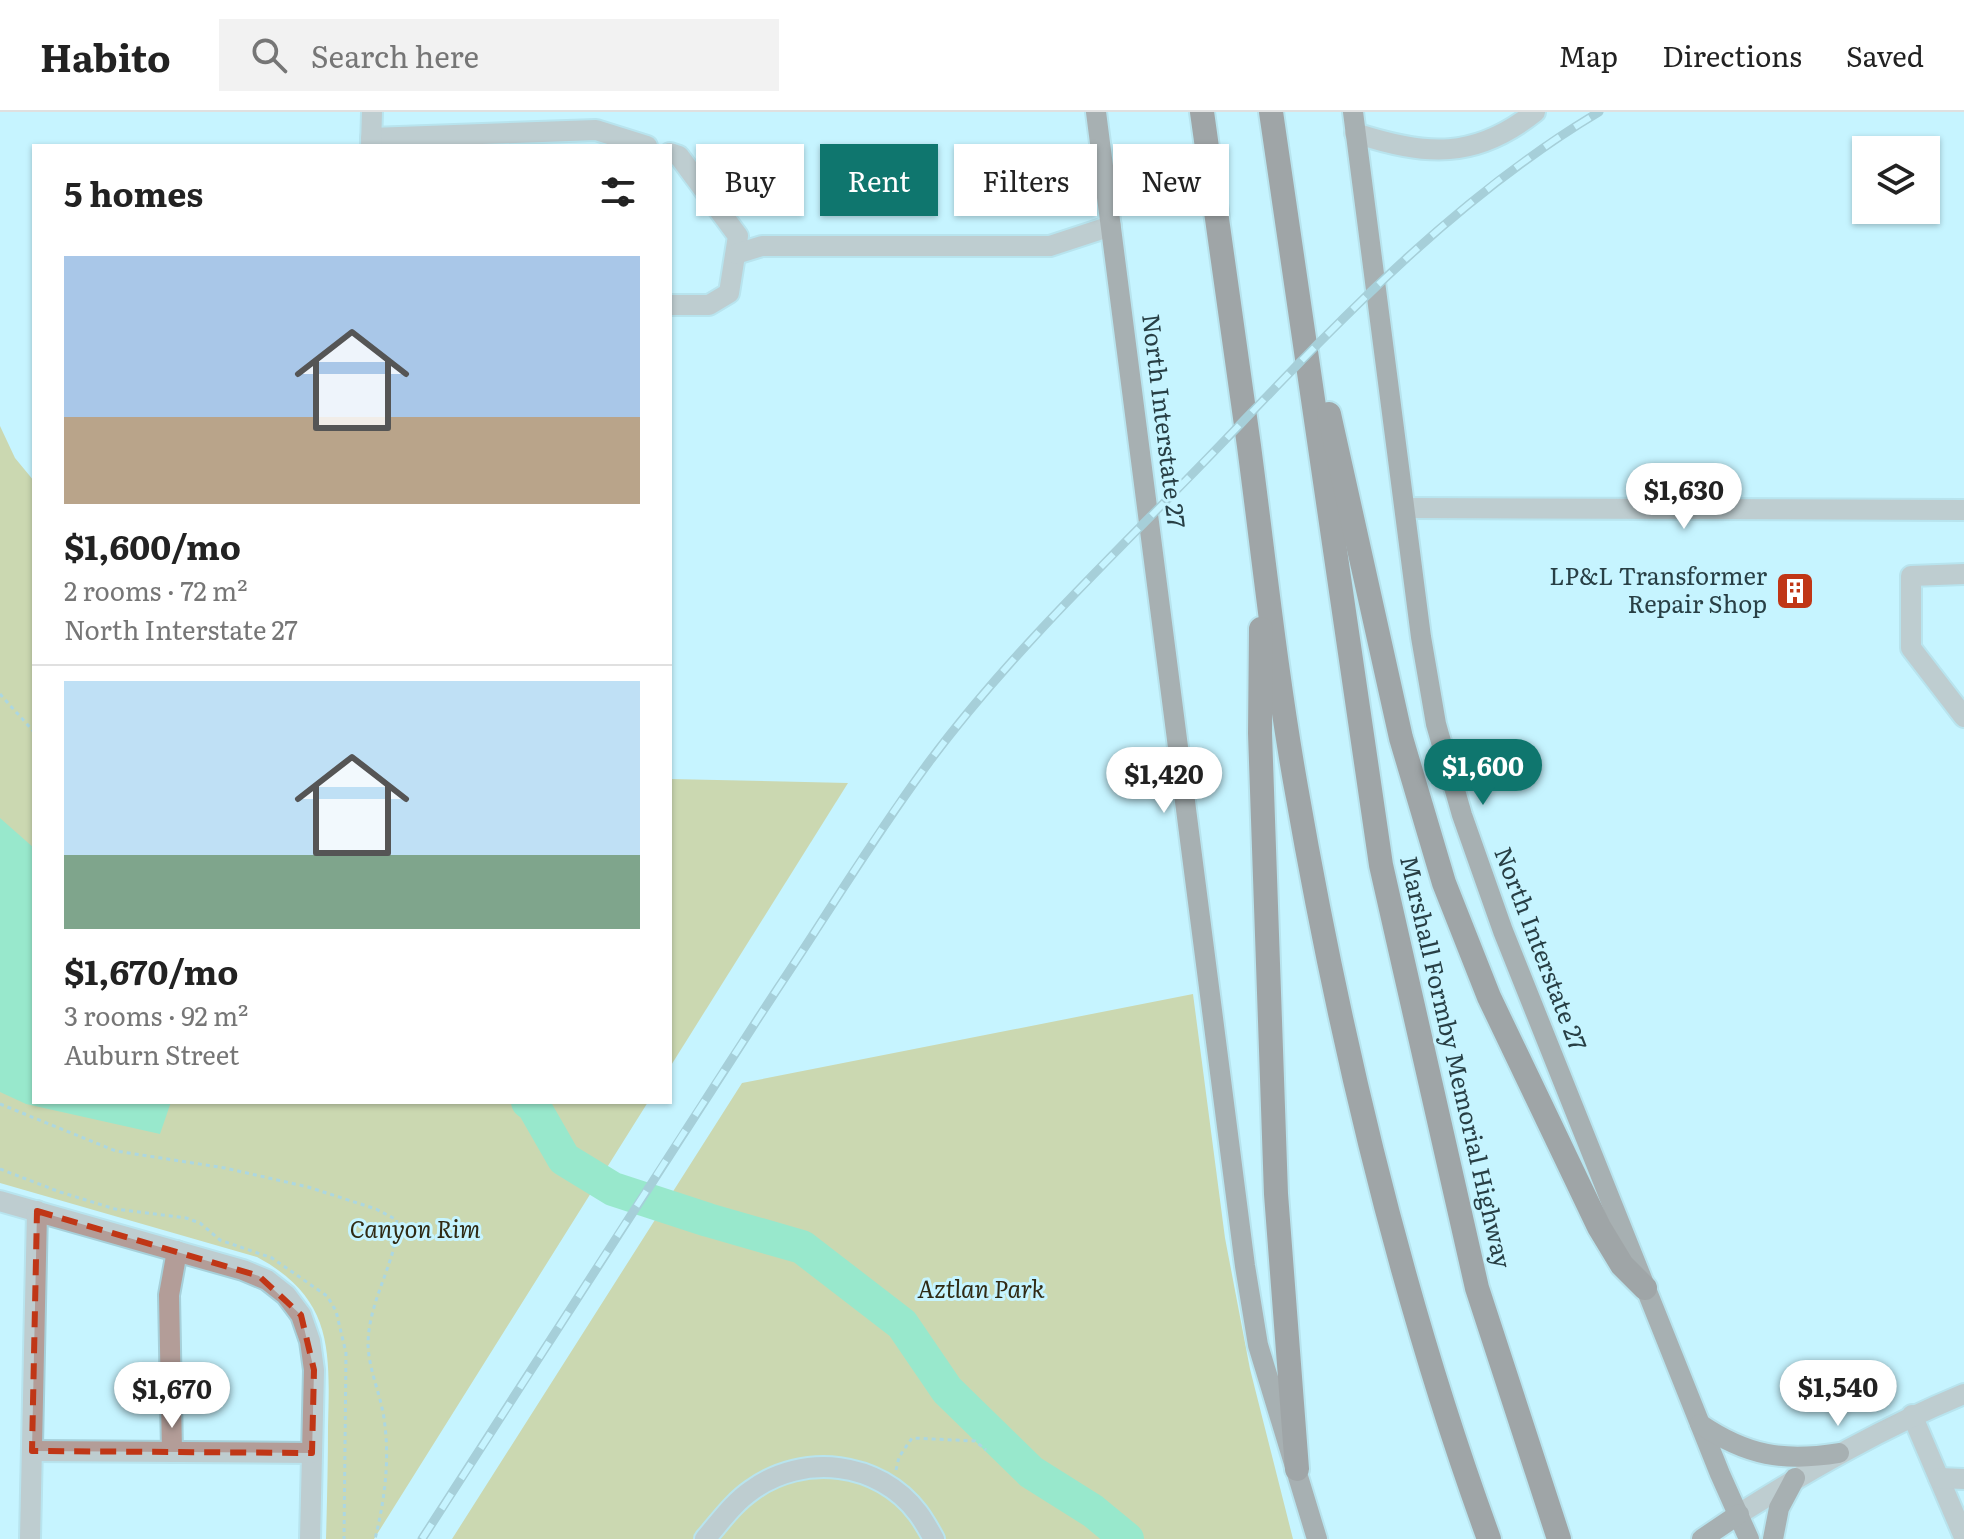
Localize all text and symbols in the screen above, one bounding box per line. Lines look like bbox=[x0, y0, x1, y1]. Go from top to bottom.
search box bbox=[219, 19, 779, 91]
text: Habito bbox=[40, 27, 171, 84]
icon: search bbox=[247, 33, 291, 77]
text: Search here bbox=[311, 33, 479, 77]
text: Map bbox=[1559, 34, 1618, 76]
text: Directions bbox=[1662, 34, 1802, 76]
text: Saved bbox=[1846, 34, 1924, 76]
map controls bbox=[1852, 136, 1940, 224]
button: layers bbox=[1852, 136, 1940, 224]
chip: Buy bbox=[696, 144, 804, 216]
chip: Rent bbox=[820, 144, 938, 216]
chip: Filters bbox=[954, 144, 1097, 216]
chip: New bbox=[1113, 144, 1229, 216]
text: 5 homes bbox=[64, 167, 203, 217]
icon: filters bbox=[596, 170, 640, 214]
icon: home bbox=[280, 308, 424, 452]
street label: North Interstate 27 bbox=[1135, 311, 1196, 530]
pin: $1,630 bbox=[1619, 463, 1749, 531]
text: $1,630 bbox=[1644, 469, 1724, 508]
text: $1,600/mo bbox=[64, 520, 241, 570]
place label: LP&L Transformer Repair Shop bbox=[1549, 557, 1768, 620]
text: 2 rooms · 72 m² bbox=[64, 570, 248, 609]
building icon: LP&L Transformer Repair Shop bbox=[1774, 570, 1816, 612]
text: North Interstate 27 bbox=[64, 609, 298, 648]
icon: home bbox=[280, 733, 424, 877]
pin: $1,600 bbox=[1418, 739, 1548, 807]
text: $1,600 bbox=[1442, 745, 1524, 784]
pin: $1,420 bbox=[1099, 747, 1229, 815]
text: $1,420 bbox=[1124, 753, 1204, 792]
street label: North Interstate 27 bbox=[1487, 841, 1597, 1055]
street label: Marshall Formby Memorial Highway bbox=[1393, 852, 1522, 1271]
text: $1,670/mo bbox=[64, 945, 238, 995]
text: 3 rooms · 92 m² bbox=[64, 995, 248, 1034]
text: Auburn Street bbox=[64, 1034, 239, 1073]
park label: Canyon Rim bbox=[350, 1210, 480, 1245]
park label: Aztlan Park bbox=[917, 1270, 1045, 1305]
pin: $1,540 bbox=[1773, 1360, 1903, 1428]
pin: $1,670 bbox=[107, 1362, 237, 1430]
text: $1,540 bbox=[1798, 1366, 1878, 1405]
text: $1,670 bbox=[132, 1368, 212, 1407]

